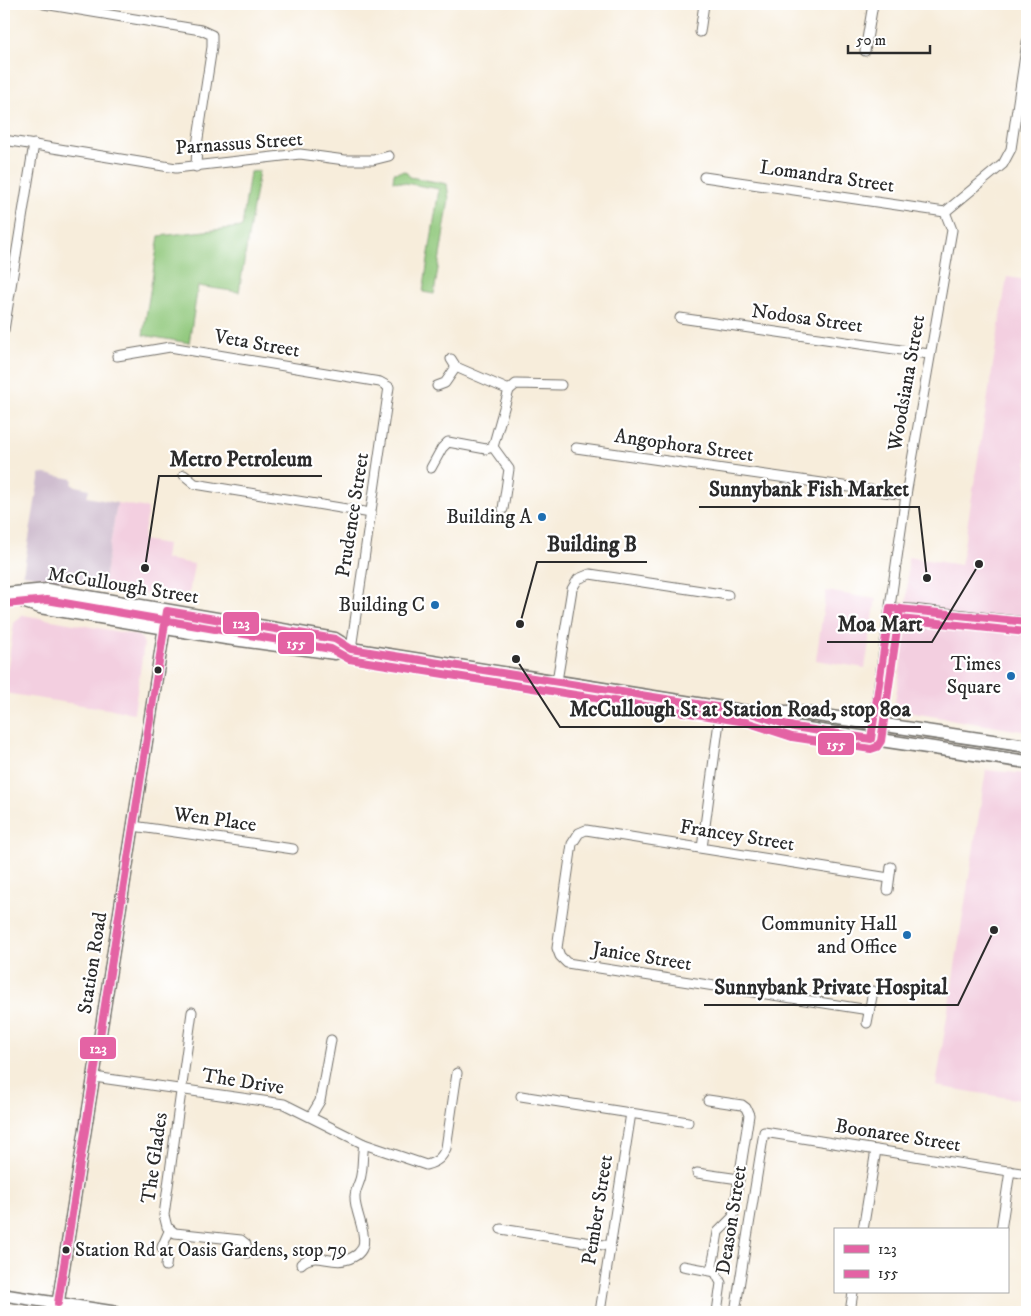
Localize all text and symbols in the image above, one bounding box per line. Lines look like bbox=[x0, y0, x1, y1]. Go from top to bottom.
scale bar bbox=[848, 22, 931, 54]
text: 50 m bbox=[856, 31, 886, 50]
street label: Parnassus Street bbox=[174, 127, 304, 161]
street label: Lomandra Street bbox=[758, 155, 896, 199]
street label: Nodosa Street bbox=[750, 299, 864, 339]
street label: Woodsiana Street bbox=[883, 313, 931, 454]
street label: Veta Street bbox=[211, 324, 302, 364]
street label: Angophora Street bbox=[613, 424, 755, 468]
callout: Metro Petroleum bbox=[159, 440, 322, 476]
text: Metro Petroleum bbox=[170, 447, 313, 473]
street label: Prudence Street bbox=[331, 451, 375, 579]
callout: Sunnybank Fish Market bbox=[699, 471, 919, 507]
text: Sunnybank Fish Market bbox=[709, 477, 909, 503]
place label: Building A bbox=[446, 505, 532, 530]
marker: Building A bbox=[536, 511, 548, 523]
callout: Building B bbox=[537, 526, 647, 562]
text: Building B bbox=[547, 532, 637, 558]
street label: McCullough Street bbox=[46, 562, 200, 610]
place label: Building C bbox=[339, 593, 425, 618]
marker: Building C bbox=[429, 599, 441, 611]
callout: Moa Mart bbox=[827, 606, 932, 642]
line badge: 123 bbox=[222, 611, 260, 635]
text: Moa Mart bbox=[837, 612, 923, 638]
text: 123 bbox=[232, 615, 250, 633]
line badge: 155 bbox=[277, 631, 315, 655]
text: 155 bbox=[287, 635, 306, 653]
place label: Times Square bbox=[947, 652, 1001, 700]
unlabelled marker bbox=[153, 665, 163, 675]
marker: Times Square bbox=[1005, 670, 1017, 682]
callout: McCullough St at Station Road, stop 80a bbox=[560, 691, 921, 727]
text: McCullough St at Station Road, stop 80a bbox=[569, 697, 912, 723]
line badge: 155 bbox=[817, 732, 855, 756]
text: 155 bbox=[827, 736, 846, 754]
street label: Wen Place bbox=[171, 802, 258, 838]
street label: Francey Street bbox=[678, 815, 796, 857]
street label: Station Road bbox=[73, 910, 113, 1016]
place label: Community Hall and Office bbox=[761, 912, 897, 960]
marker: Community Hall and Office bbox=[901, 929, 913, 941]
street label: Janice Street bbox=[589, 937, 693, 977]
callout: Sunnybank Private Hospital bbox=[704, 969, 958, 1005]
text: Sunnybank Private Hospital bbox=[714, 975, 948, 1001]
line badge: 123 bbox=[79, 1036, 117, 1060]
text: 123 bbox=[89, 1040, 107, 1058]
street label: The Drive bbox=[200, 1063, 286, 1101]
street label: The Glades bbox=[136, 1111, 174, 1205]
street label: Boonaree Street bbox=[833, 1114, 963, 1158]
street label: Pember Street bbox=[577, 1153, 619, 1267]
street label: Deason Street bbox=[711, 1164, 753, 1276]
legend bbox=[834, 1228, 1008, 1294]
place label: Station Rd at Oasis Gardens, stop 79 bbox=[75, 1239, 347, 1262]
text: 123 bbox=[878, 1240, 896, 1259]
marker: Station Rd at Oasis Gardens, stop 79 bbox=[61, 1245, 71, 1255]
text: 155 bbox=[878, 1264, 899, 1283]

